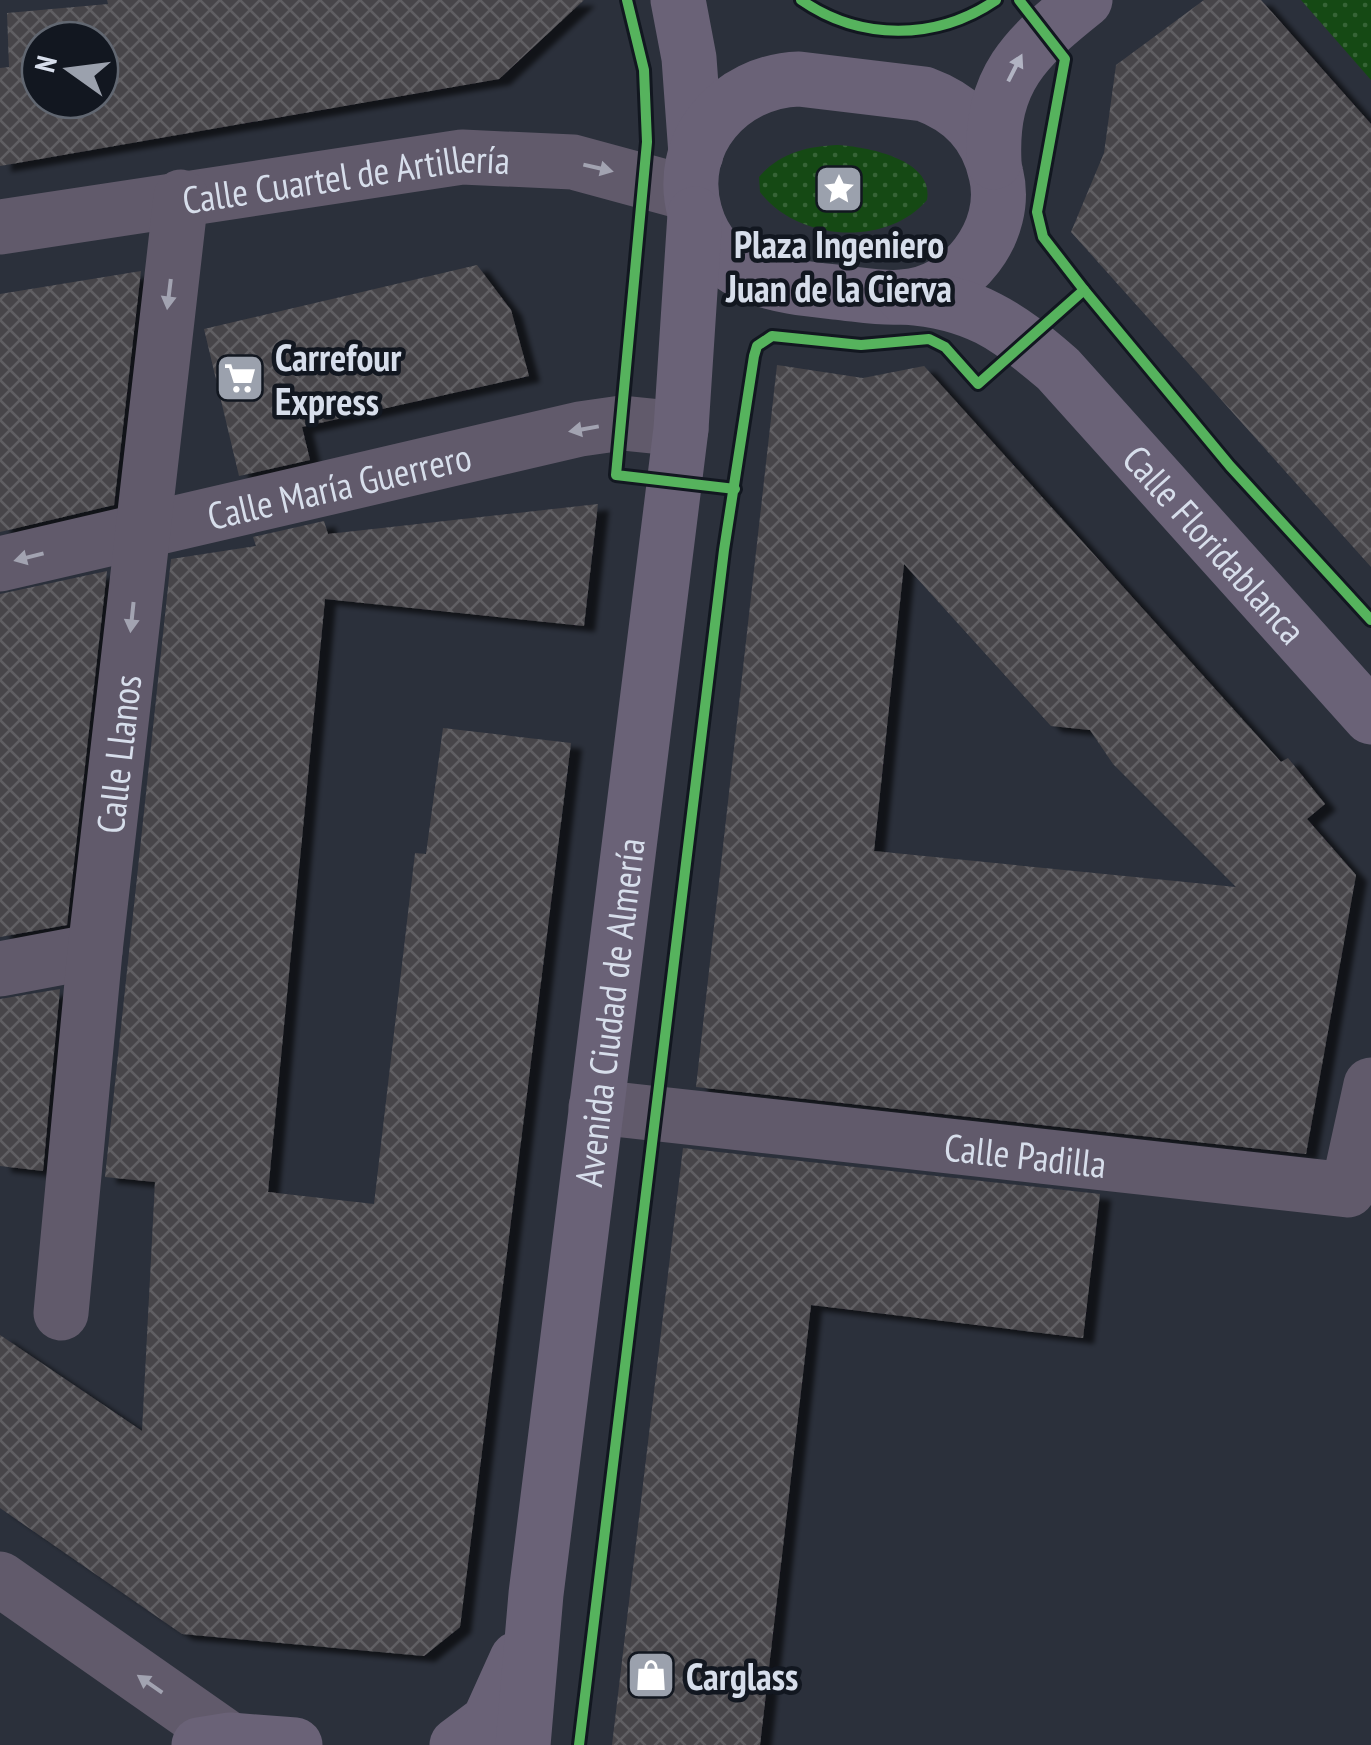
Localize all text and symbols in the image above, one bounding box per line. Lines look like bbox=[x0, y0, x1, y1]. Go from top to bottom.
north arrow bbox=[20, 20, 120, 120]
text: N bbox=[25, 52, 65, 76]
one-way arrow bbox=[1006, 54, 1023, 83]
street label: Calle Cuartel de Artillería bbox=[179, 132, 511, 224]
one-way arrow bbox=[583, 161, 614, 176]
place icon: Plaza Ingeniero Juan de la Cierva bbox=[813, 163, 865, 215]
place label: Plaza Ingeniero Juan de la Cierva bbox=[725, 219, 952, 312]
one-way arrow bbox=[161, 278, 177, 310]
place label: Carrefour Express bbox=[275, 332, 402, 425]
supermarket icon: Carrefour Express bbox=[214, 352, 266, 404]
one-way arrow bbox=[568, 422, 599, 437]
street label: Calle María Guerrero bbox=[202, 431, 476, 539]
street label: Calle Floridablanca bbox=[1113, 434, 1317, 653]
one-way arrow bbox=[13, 550, 44, 565]
one-way arrow bbox=[124, 601, 140, 633]
street label: Calle Llanos bbox=[84, 672, 151, 836]
street label: Avenida Ciudad de Almería bbox=[562, 835, 654, 1189]
street label: Calle Padilla bbox=[942, 1121, 1109, 1188]
shop icon: Carglass bbox=[625, 1649, 677, 1701]
place label: Carglass bbox=[686, 1651, 798, 1700]
one-way arrow bbox=[137, 1675, 163, 1694]

